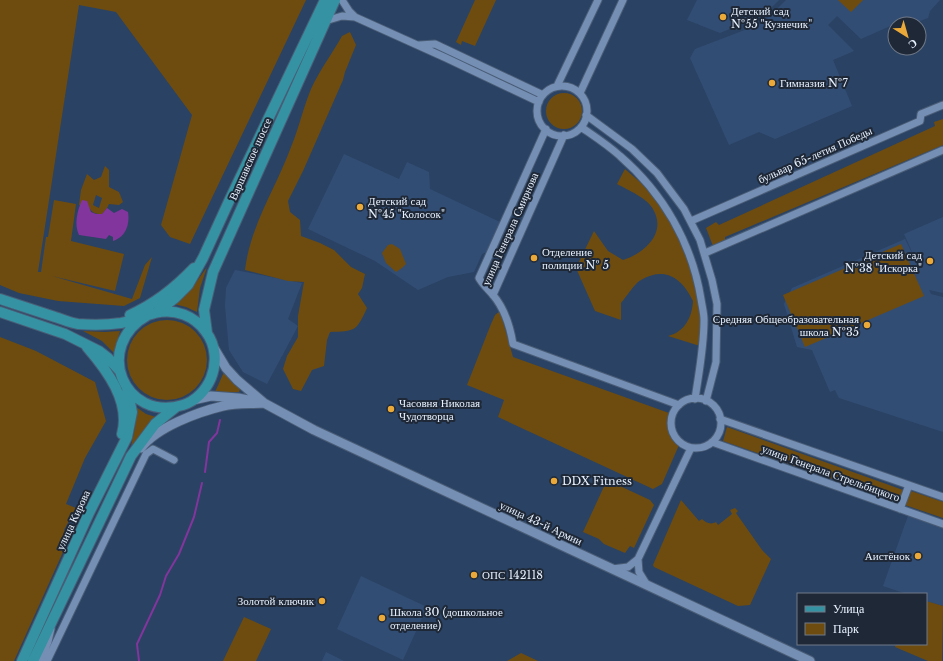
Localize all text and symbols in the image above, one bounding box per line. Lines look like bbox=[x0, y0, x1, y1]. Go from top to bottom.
place label: Детский сад №55 "Кузнечик" bbox=[731, 4, 812, 31]
marker: Детский сад №55 "Кузнечик" bbox=[718, 12, 728, 22]
north arrow bbox=[887, 16, 927, 56]
text: С bbox=[906, 36, 920, 52]
place label: Гимназия №7 bbox=[780, 76, 848, 90]
marker: Гимназия №7 bbox=[767, 78, 777, 88]
street label: Варшавское шоссе bbox=[226, 116, 274, 202]
street label: бульвар 65-летия Победы bbox=[756, 123, 875, 187]
street label: улица Генерала Смирнова bbox=[479, 170, 541, 288]
place label: Детский сад №45 "Колосок" bbox=[368, 194, 445, 221]
marker: Детский сад №45 "Колосок" bbox=[355, 202, 365, 212]
place label: Отделение полиции № 5 bbox=[542, 245, 609, 272]
place label: Детский сад №38 "Искорка" bbox=[845, 248, 922, 275]
marker: Отделение полиции № 5 bbox=[529, 253, 539, 263]
marker: Детский сад №38 "Искорка" bbox=[925, 256, 935, 266]
place label: Средняя Общеобразовательная школа №35 bbox=[713, 312, 859, 339]
marker: Средняя Общеобразовательная школа №35 bbox=[862, 320, 872, 330]
place label: Часовня Николая Чудотворца bbox=[399, 396, 480, 423]
marker: Часовня Николая Чудотворца bbox=[386, 404, 396, 414]
street label: улица Генерала Стрельбицкого bbox=[760, 441, 902, 505]
place label: DDX Fitness bbox=[562, 474, 632, 488]
marker: DDX Fitness bbox=[549, 476, 559, 486]
street label: улица Кирова bbox=[53, 488, 93, 552]
street label: улица 43-й Армии bbox=[497, 498, 585, 548]
place label: Аистёнок bbox=[865, 549, 911, 563]
marker: Аистёнок bbox=[913, 551, 923, 561]
place label: ОПС 142118 bbox=[482, 568, 543, 582]
marker: ОПС 142118 bbox=[469, 570, 479, 580]
legend bbox=[797, 593, 927, 645]
place label: Золотой ключик bbox=[238, 594, 315, 608]
marker: Золотой ключик bbox=[317, 596, 327, 606]
text: Улица bbox=[833, 601, 865, 616]
place label: Школа 30 (дошкольное отделение) bbox=[390, 605, 503, 632]
marker: Школа 30 (дошкольное отделение) bbox=[377, 613, 387, 623]
text: Парк bbox=[833, 621, 859, 636]

